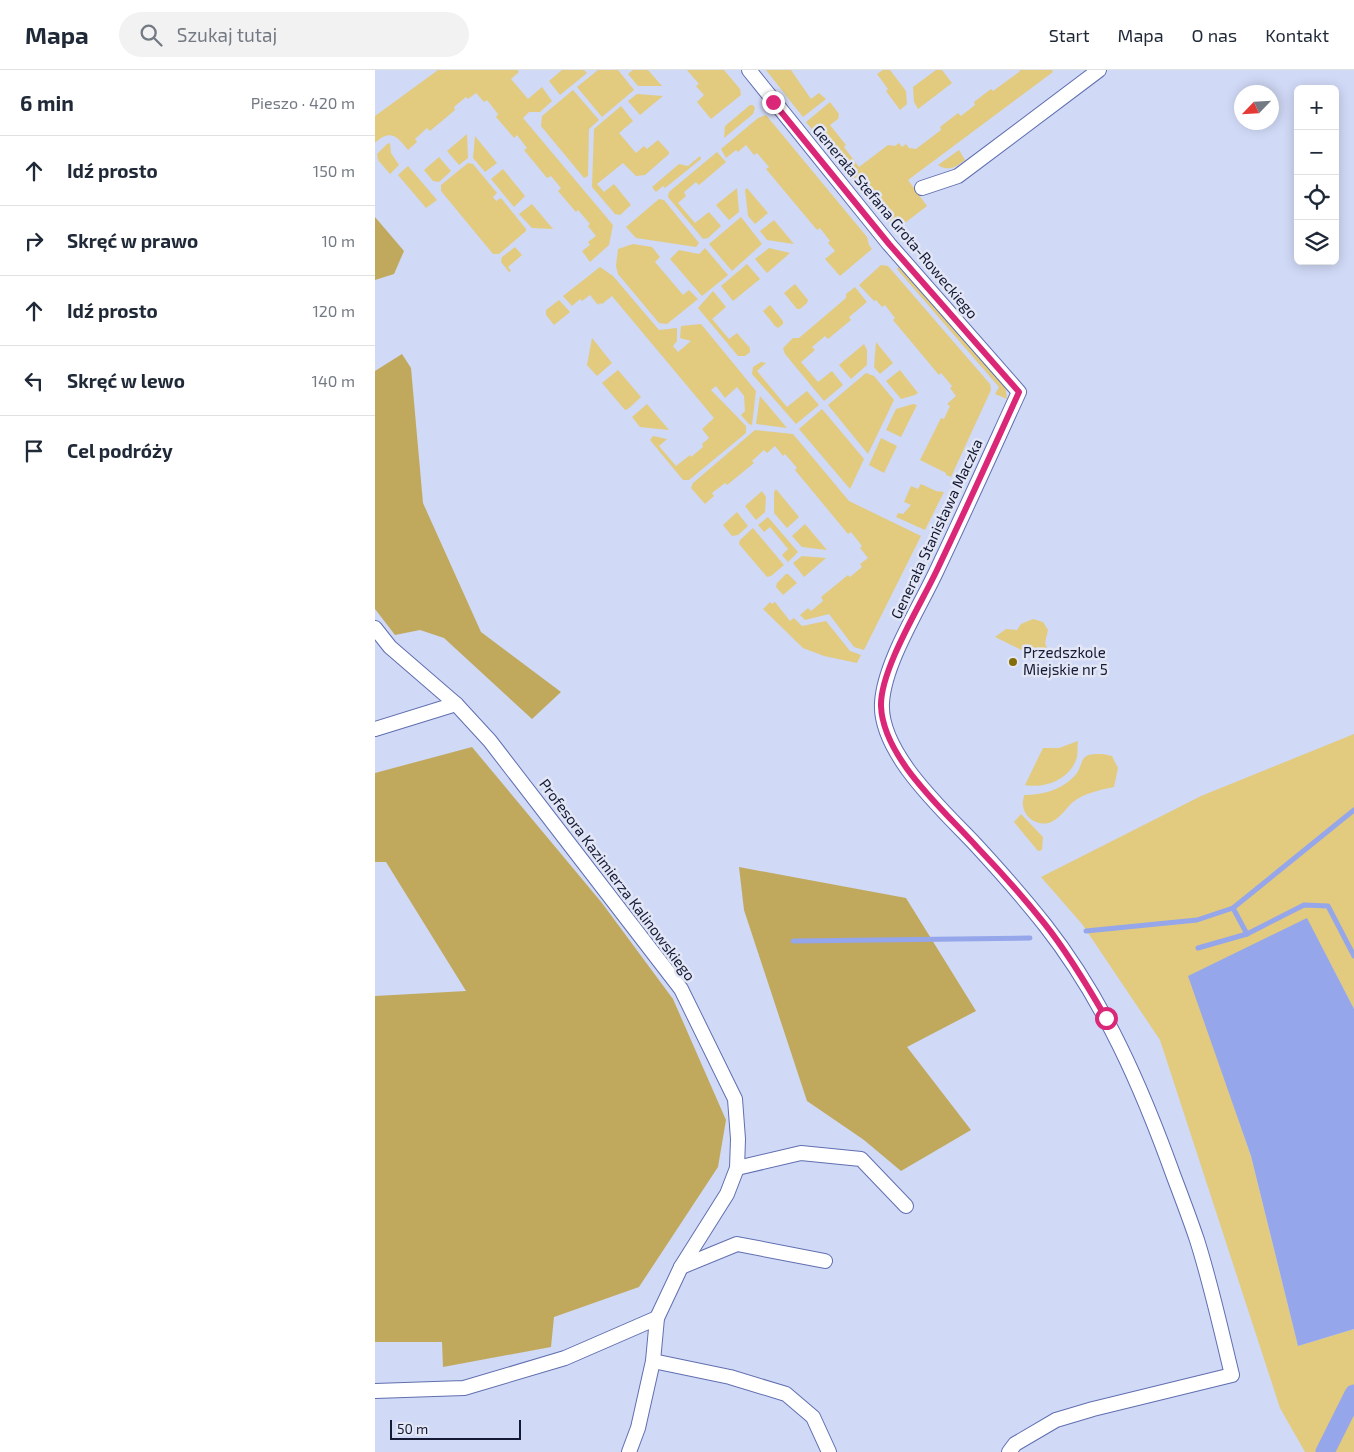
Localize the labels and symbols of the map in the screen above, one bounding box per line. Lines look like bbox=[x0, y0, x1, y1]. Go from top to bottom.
north arrow bbox=[1234, 85, 1279, 130]
route end bbox=[762, 91, 785, 114]
street label: Generała Stefana Grota-Roweckiego bbox=[809, 121, 982, 322]
street label: Generała Stanisława Maczka bbox=[886, 436, 986, 621]
place label: Przedszkole Miejskie nr 5 bbox=[1023, 643, 1108, 679]
marker: Przedszkole Miejskie nr 5 bbox=[1007, 656, 1019, 668]
street label: Profesora Kazimierza Kalinowskiego bbox=[536, 775, 700, 984]
route start bbox=[1095, 1007, 1118, 1030]
scale bar bbox=[390, 1417, 521, 1440]

